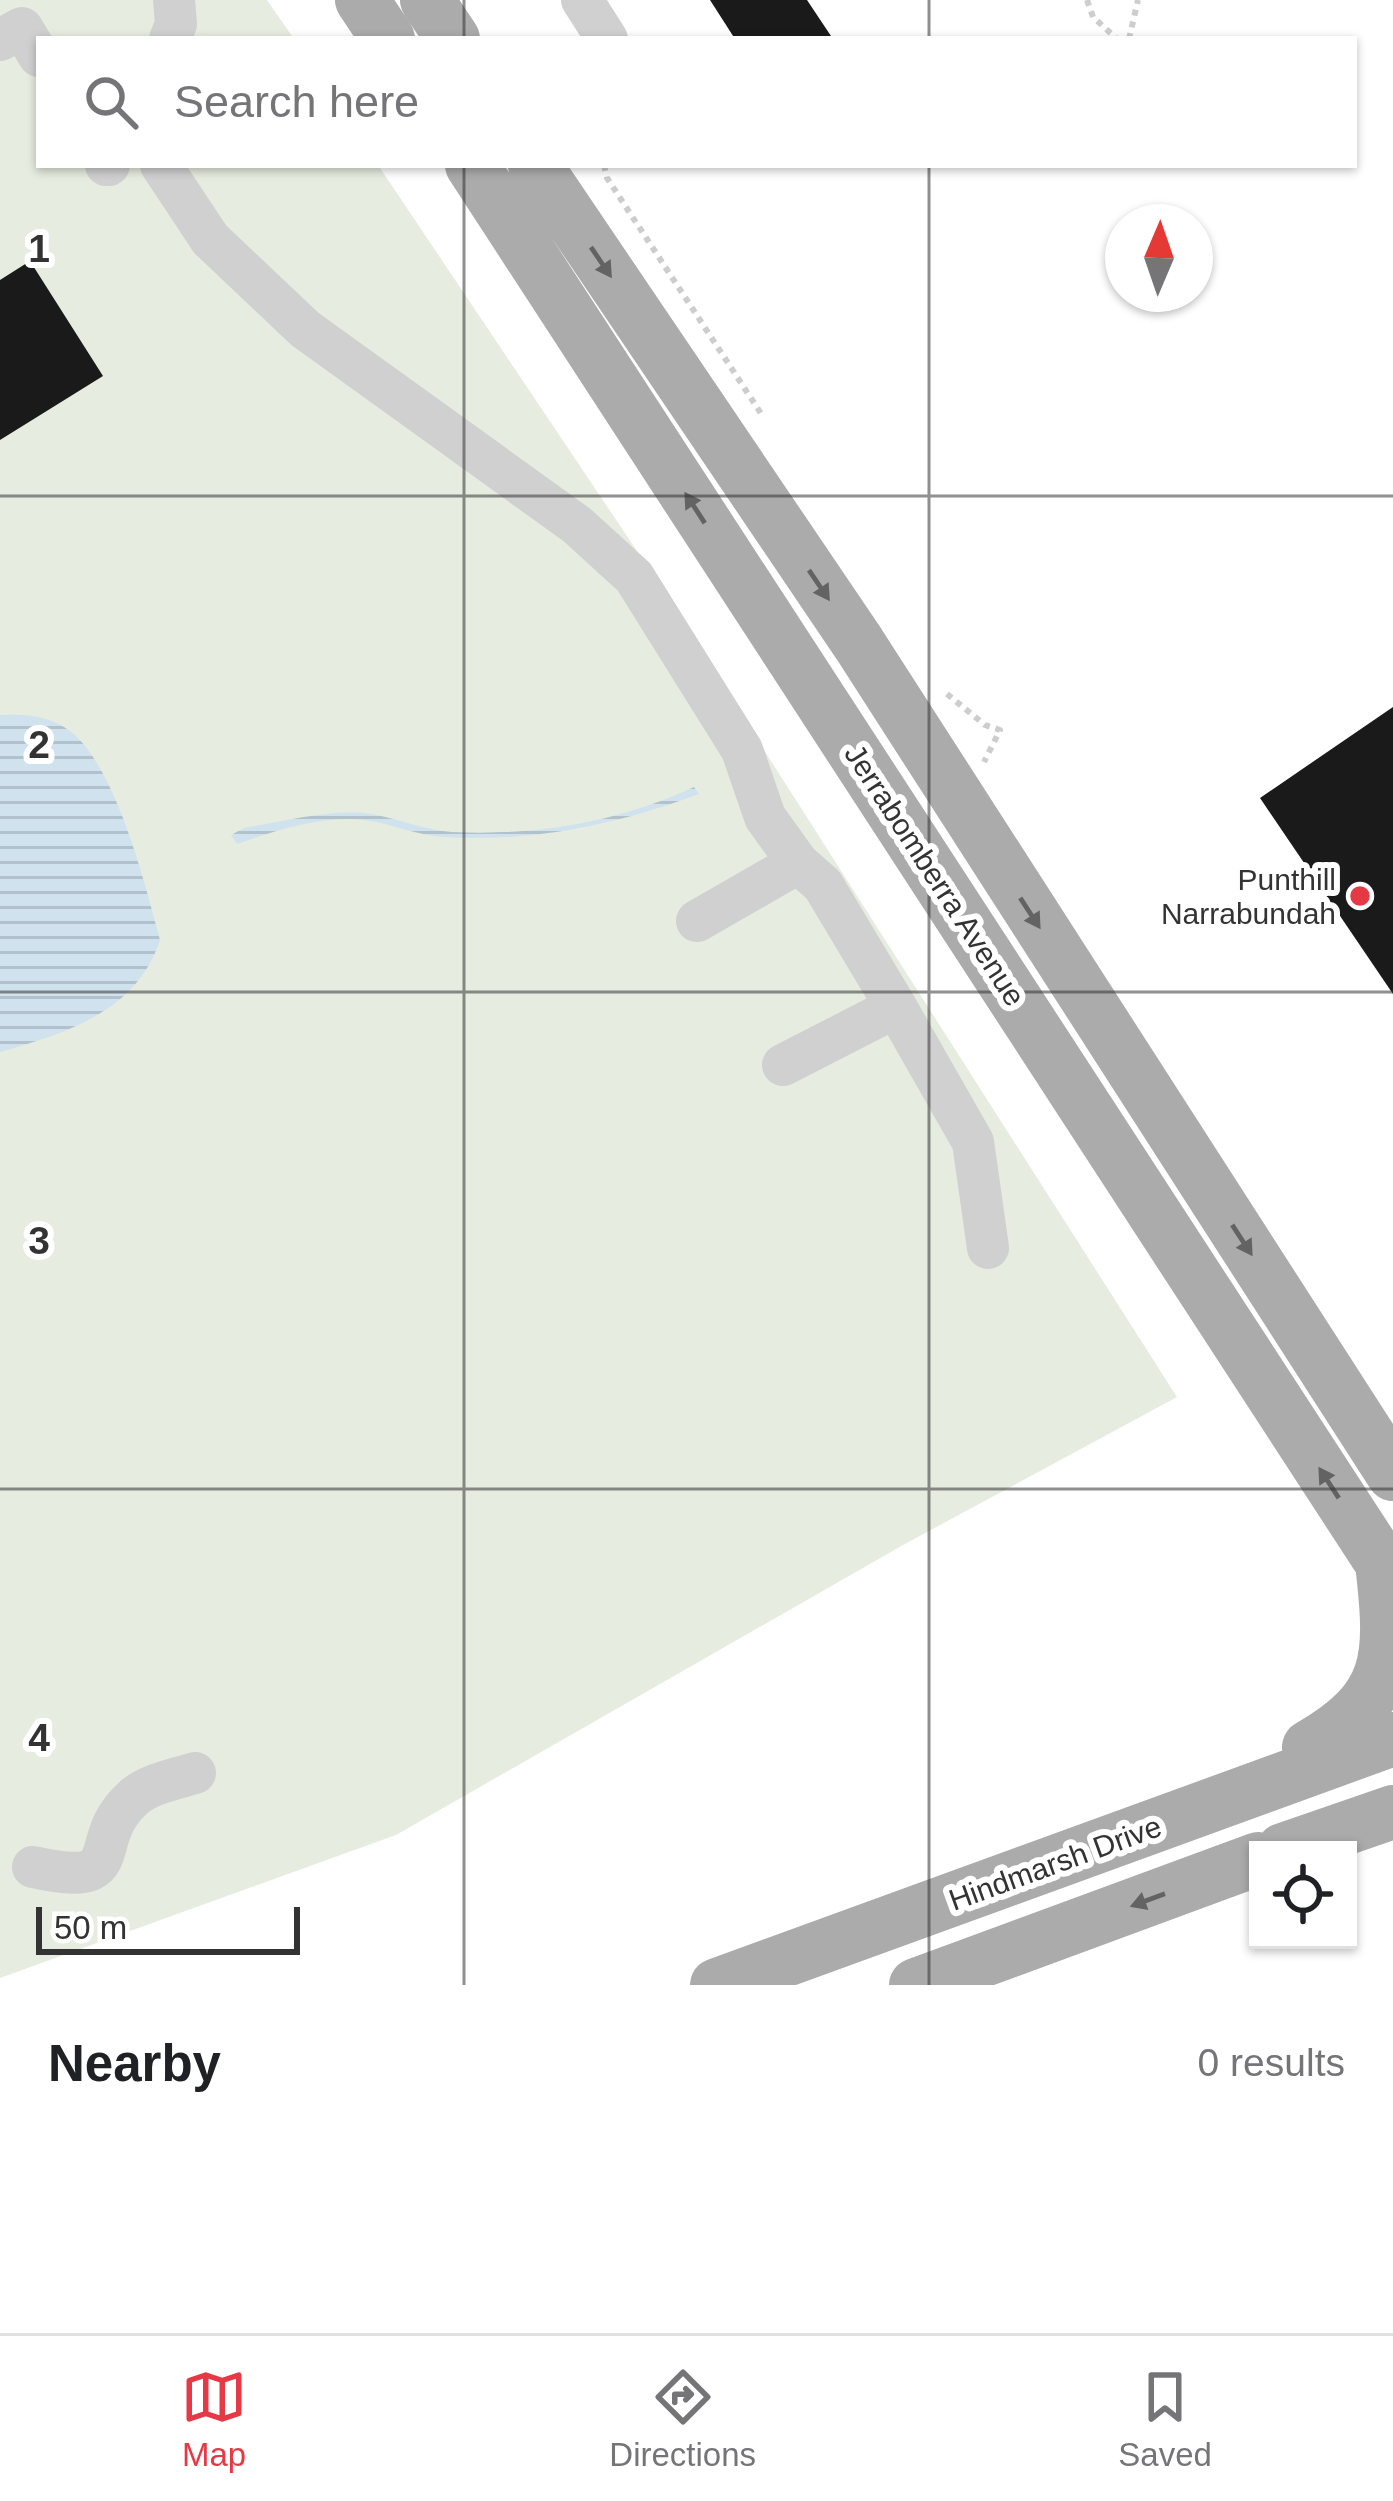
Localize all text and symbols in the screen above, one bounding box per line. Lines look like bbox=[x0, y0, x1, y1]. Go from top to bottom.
search box bbox=[36, 36, 1357, 168]
icon: search bbox=[78, 69, 144, 135]
text: Search here bbox=[174, 76, 419, 127]
north arrow bbox=[1105, 204, 1213, 312]
text: 1 bbox=[28, 227, 50, 270]
one-way arrow bbox=[589, 246, 612, 278]
one-way arrow bbox=[684, 492, 706, 525]
one-way arrow bbox=[807, 569, 830, 602]
text: 2 bbox=[28, 723, 50, 766]
street label: Jerrabomberra Avenue bbox=[838, 738, 1032, 1012]
place label: Punthill Narrabundah bbox=[1161, 863, 1336, 930]
marker: Punthill Narrabundah bbox=[1347, 883, 1373, 909]
one-way arrow bbox=[1019, 897, 1041, 929]
text: 3 bbox=[28, 1219, 50, 1262]
one-way arrow bbox=[1231, 1224, 1253, 1257]
one-way arrow bbox=[1318, 1466, 1340, 1499]
text: 4 bbox=[28, 1716, 50, 1759]
street label: Hindmarsh Drive bbox=[944, 1809, 1166, 1917]
map controls bbox=[1249, 1841, 1357, 1949]
button: locate bbox=[1249, 1841, 1357, 1949]
one-way arrow bbox=[1130, 1892, 1166, 1910]
scale bar bbox=[36, 1901, 300, 1954]
text: 50 m bbox=[54, 1909, 127, 1946]
text: Nearby bbox=[48, 2035, 221, 2092]
text: 0 results bbox=[1198, 2041, 1345, 2084]
tab: Map bbox=[181, 2364, 247, 2474]
tab: Directions bbox=[609, 2364, 756, 2474]
tab: Saved bbox=[1118, 2364, 1212, 2474]

